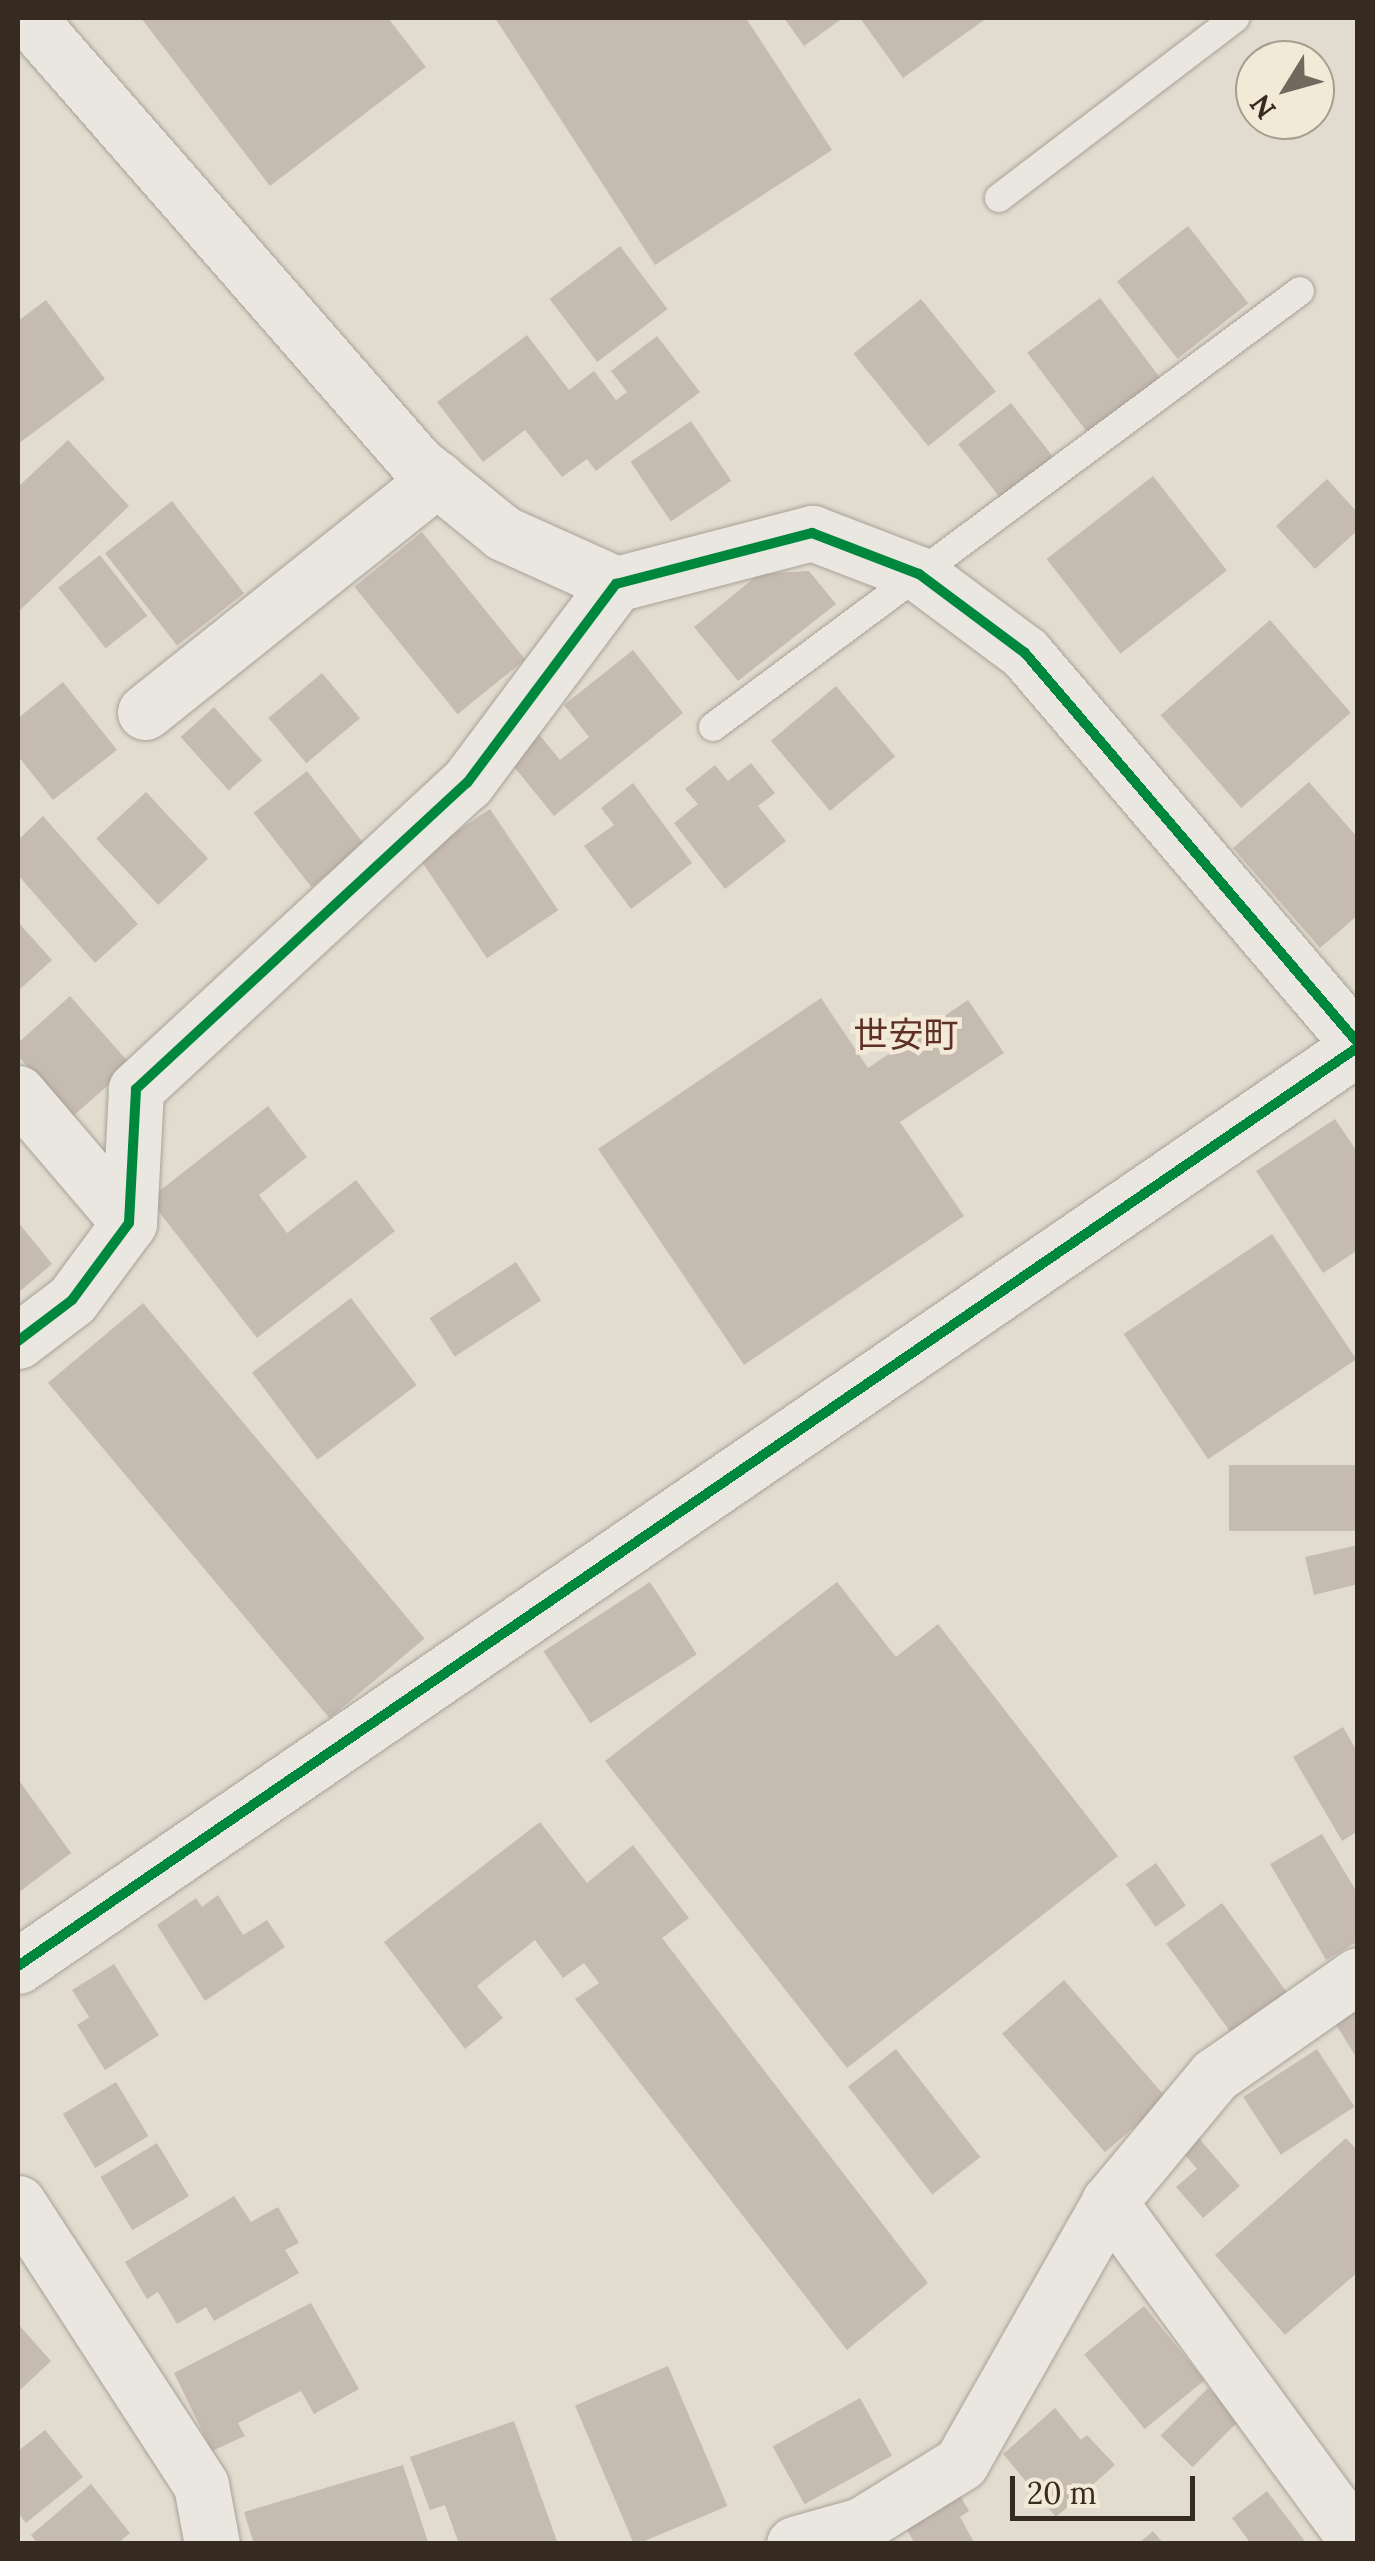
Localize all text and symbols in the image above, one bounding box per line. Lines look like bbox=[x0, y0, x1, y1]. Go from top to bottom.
north arrow bbox=[1235, 40, 1335, 140]
text: N bbox=[1242, 87, 1284, 126]
district label: 世安町 bbox=[854, 1014, 958, 1056]
scale bar bbox=[1015, 2456, 1200, 2518]
text: 20 m bbox=[1027, 2474, 1096, 2512]

